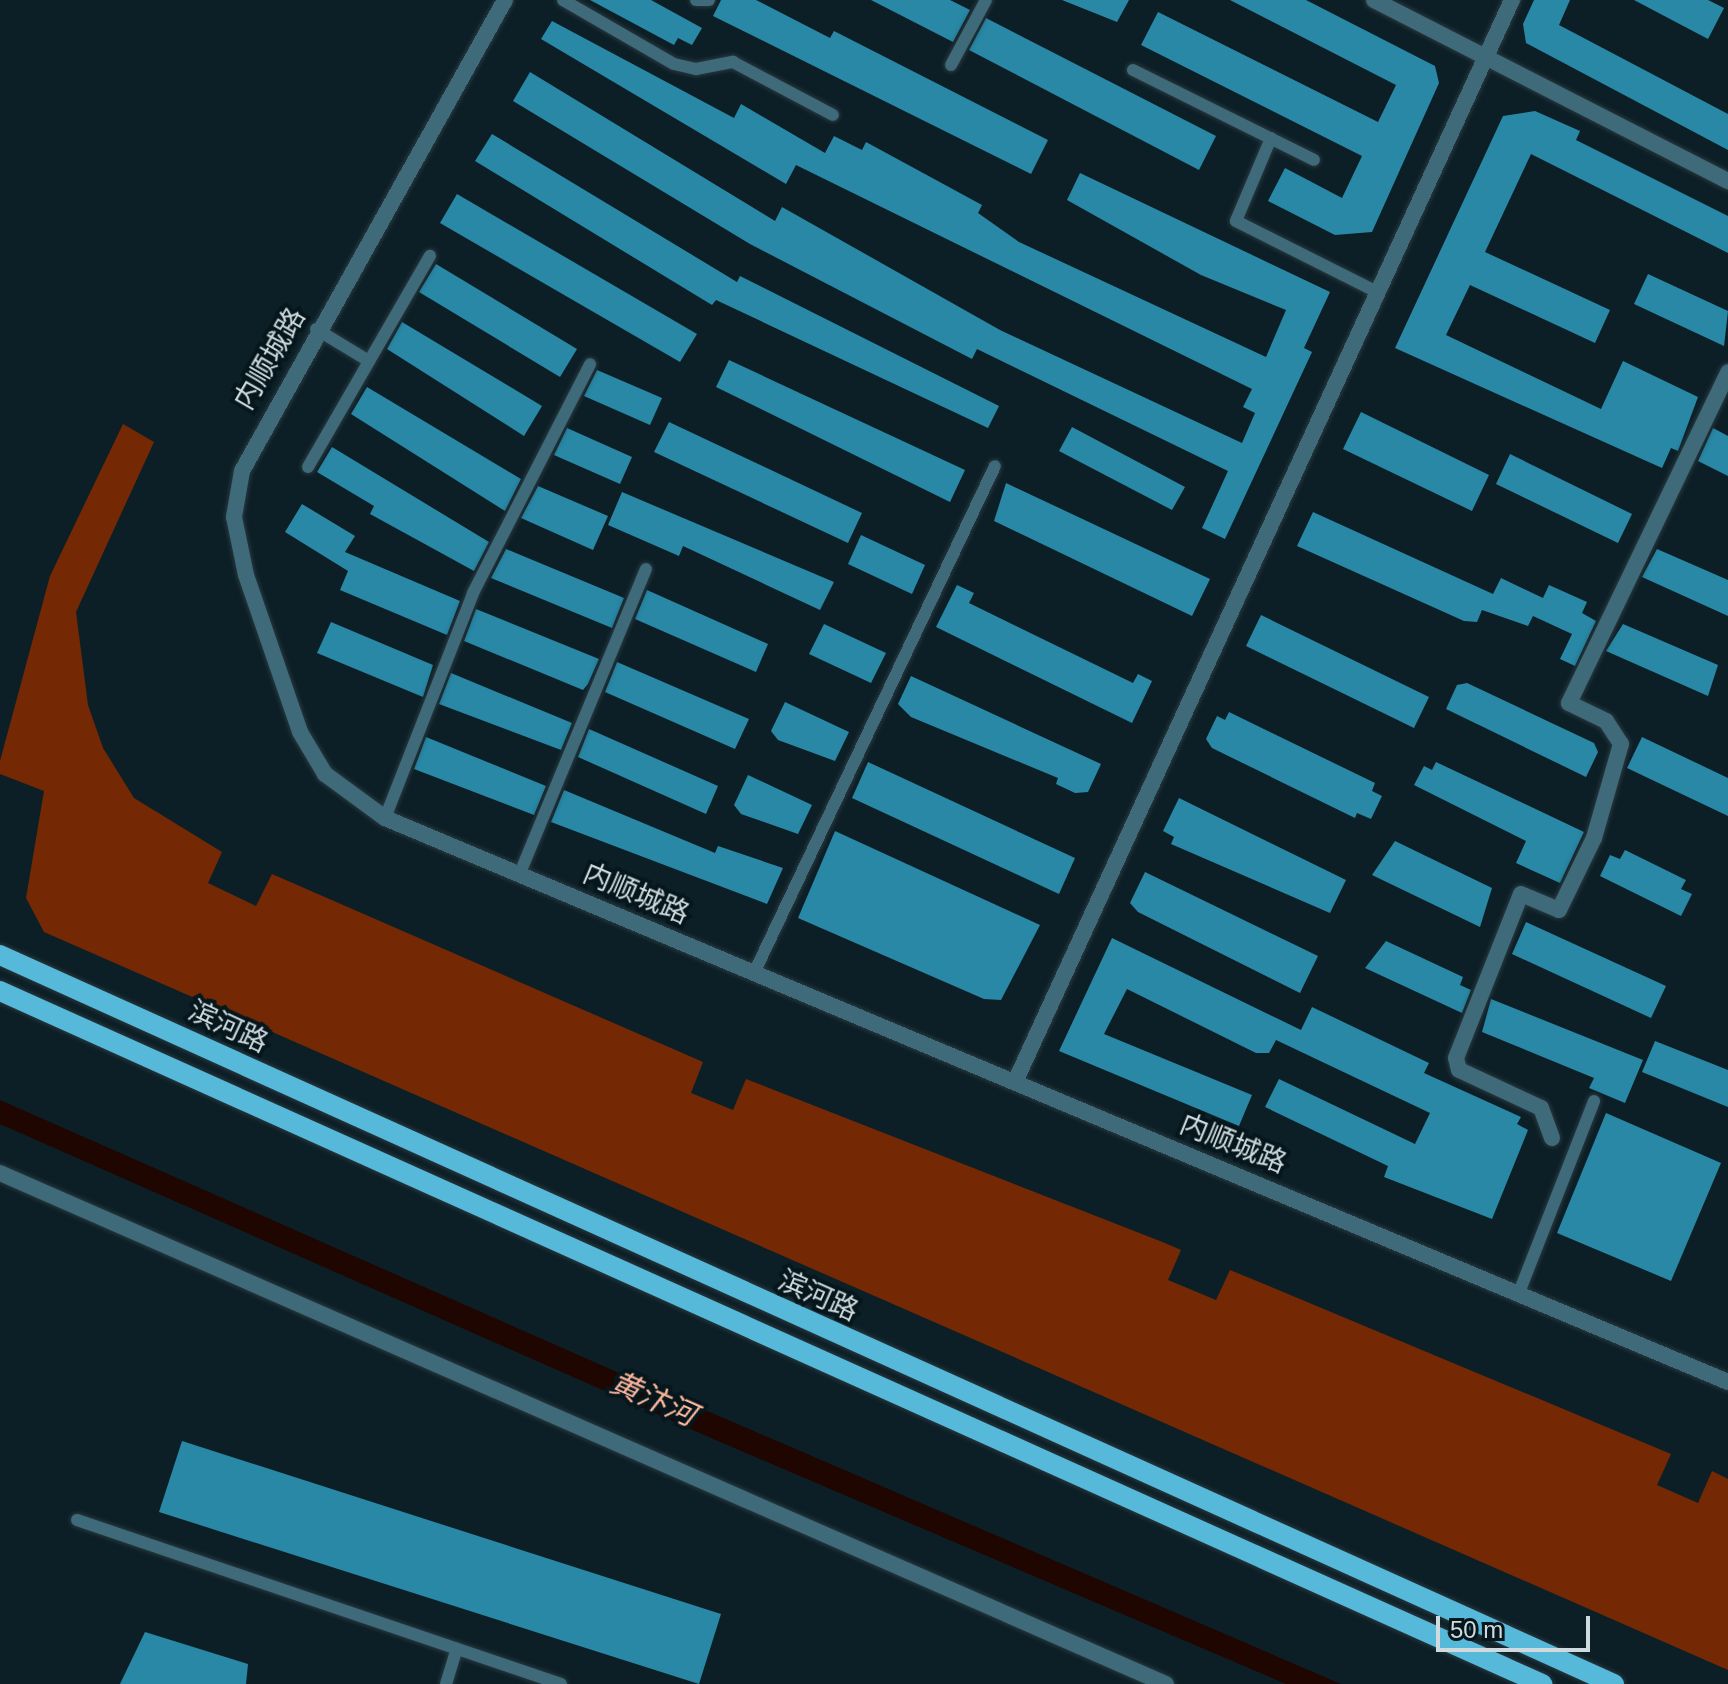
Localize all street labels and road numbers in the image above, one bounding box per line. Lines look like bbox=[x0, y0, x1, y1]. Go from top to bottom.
street label: 内顺城路 bbox=[227, 302, 313, 416]
street label: 内顺城路 bbox=[578, 857, 694, 931]
street label: 滨河路 bbox=[183, 994, 273, 1060]
street label: 内顺城路 bbox=[1175, 1107, 1291, 1181]
street label: 滨河路 bbox=[773, 1264, 863, 1328]

